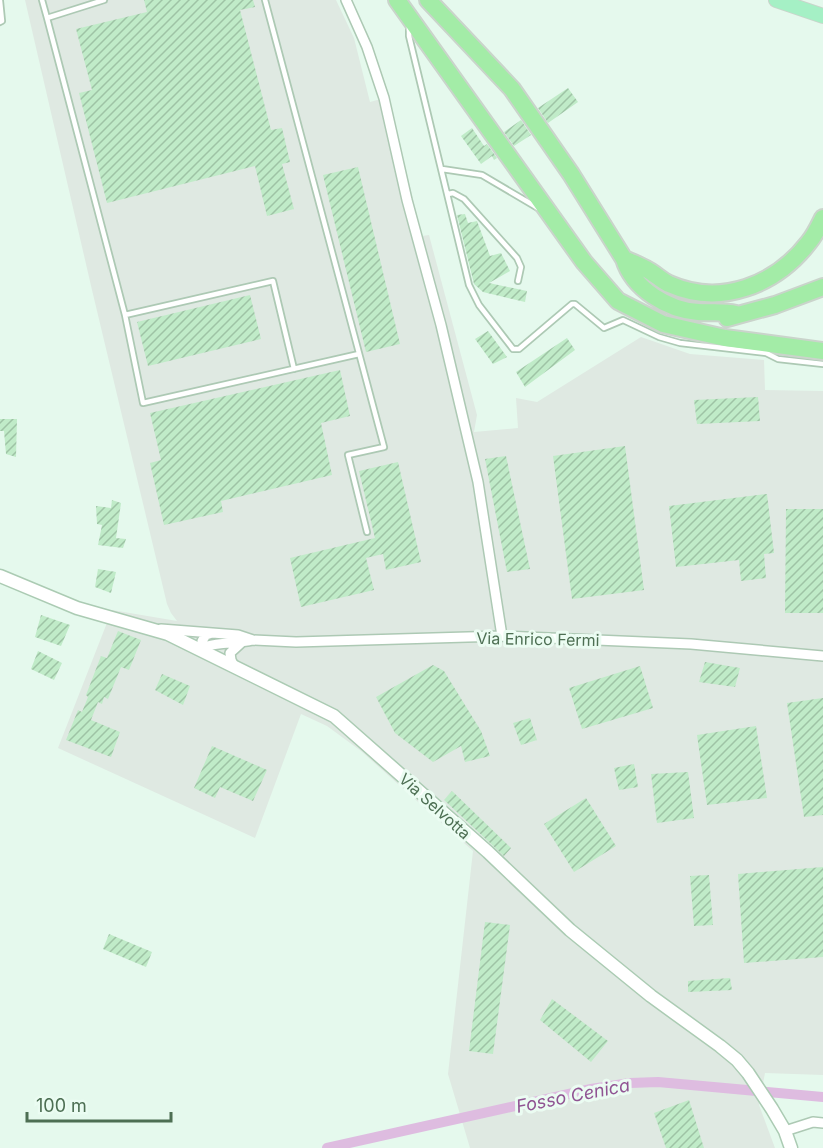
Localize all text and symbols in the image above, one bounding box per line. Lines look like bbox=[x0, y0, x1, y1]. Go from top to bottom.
street label: Via Enrico Fermi bbox=[476, 628, 600, 650]
street label: Via Selvotta bbox=[395, 769, 475, 843]
water label: Fosso Cenica bbox=[514, 1074, 632, 1117]
scale bar bbox=[27, 1085, 171, 1123]
text: 100 m bbox=[36, 1095, 87, 1116]

